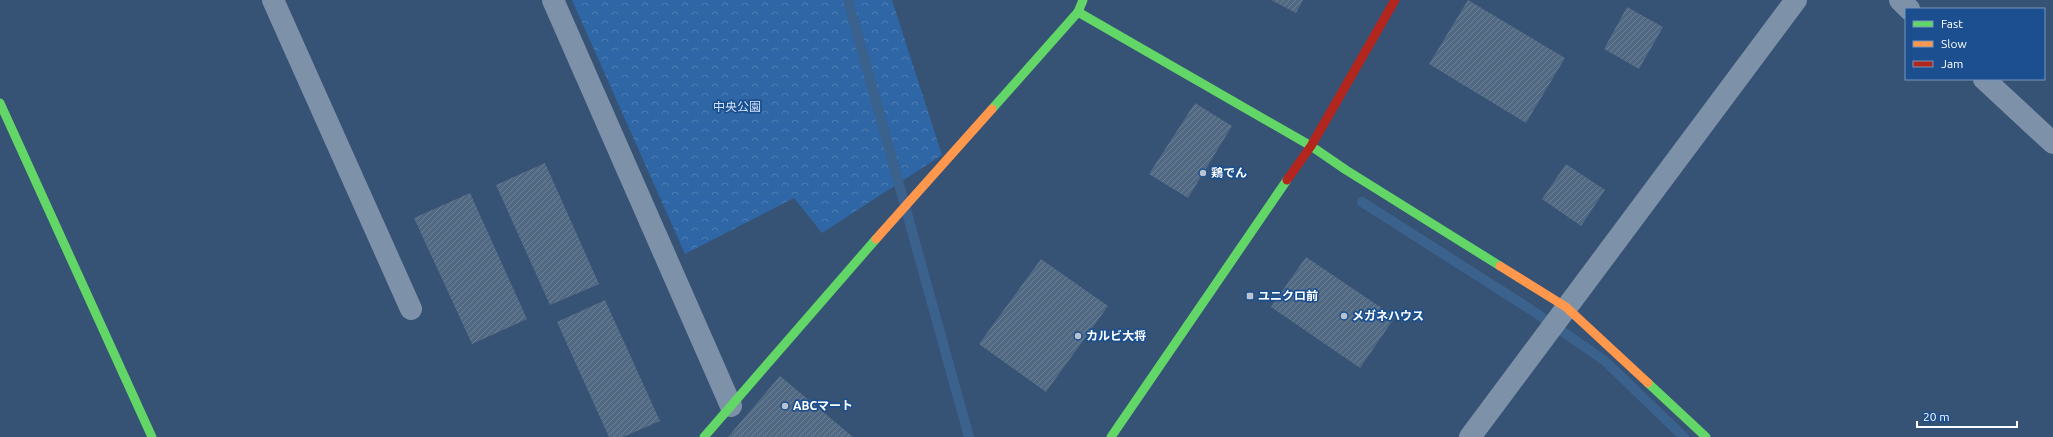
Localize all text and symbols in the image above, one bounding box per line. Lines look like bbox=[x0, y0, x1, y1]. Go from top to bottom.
legend bbox=[1905, 8, 2045, 80]
text: Fast bbox=[1941, 17, 1963, 30]
text: Slow bbox=[1941, 37, 1967, 50]
text: Jam bbox=[1941, 57, 1963, 70]
park label: 中央公園 bbox=[713, 100, 761, 113]
place label: 鶏でん bbox=[1211, 166, 1247, 179]
marker: 鶏でん bbox=[1198, 168, 1208, 178]
place label: ユニクロ前 bbox=[1258, 289, 1318, 302]
marker: ユニクロ前 bbox=[1245, 291, 1255, 301]
place label: メガネハウス bbox=[1352, 309, 1424, 322]
marker: メガネハウス bbox=[1339, 311, 1349, 321]
place label: カルビ大将 bbox=[1086, 329, 1146, 342]
marker: カルビ大将 bbox=[1073, 331, 1083, 341]
place label: ABCマート bbox=[793, 399, 853, 412]
marker: ABCマート bbox=[780, 401, 790, 411]
scale bar bbox=[1917, 403, 2017, 429]
text: 20 m bbox=[1923, 410, 1950, 423]

